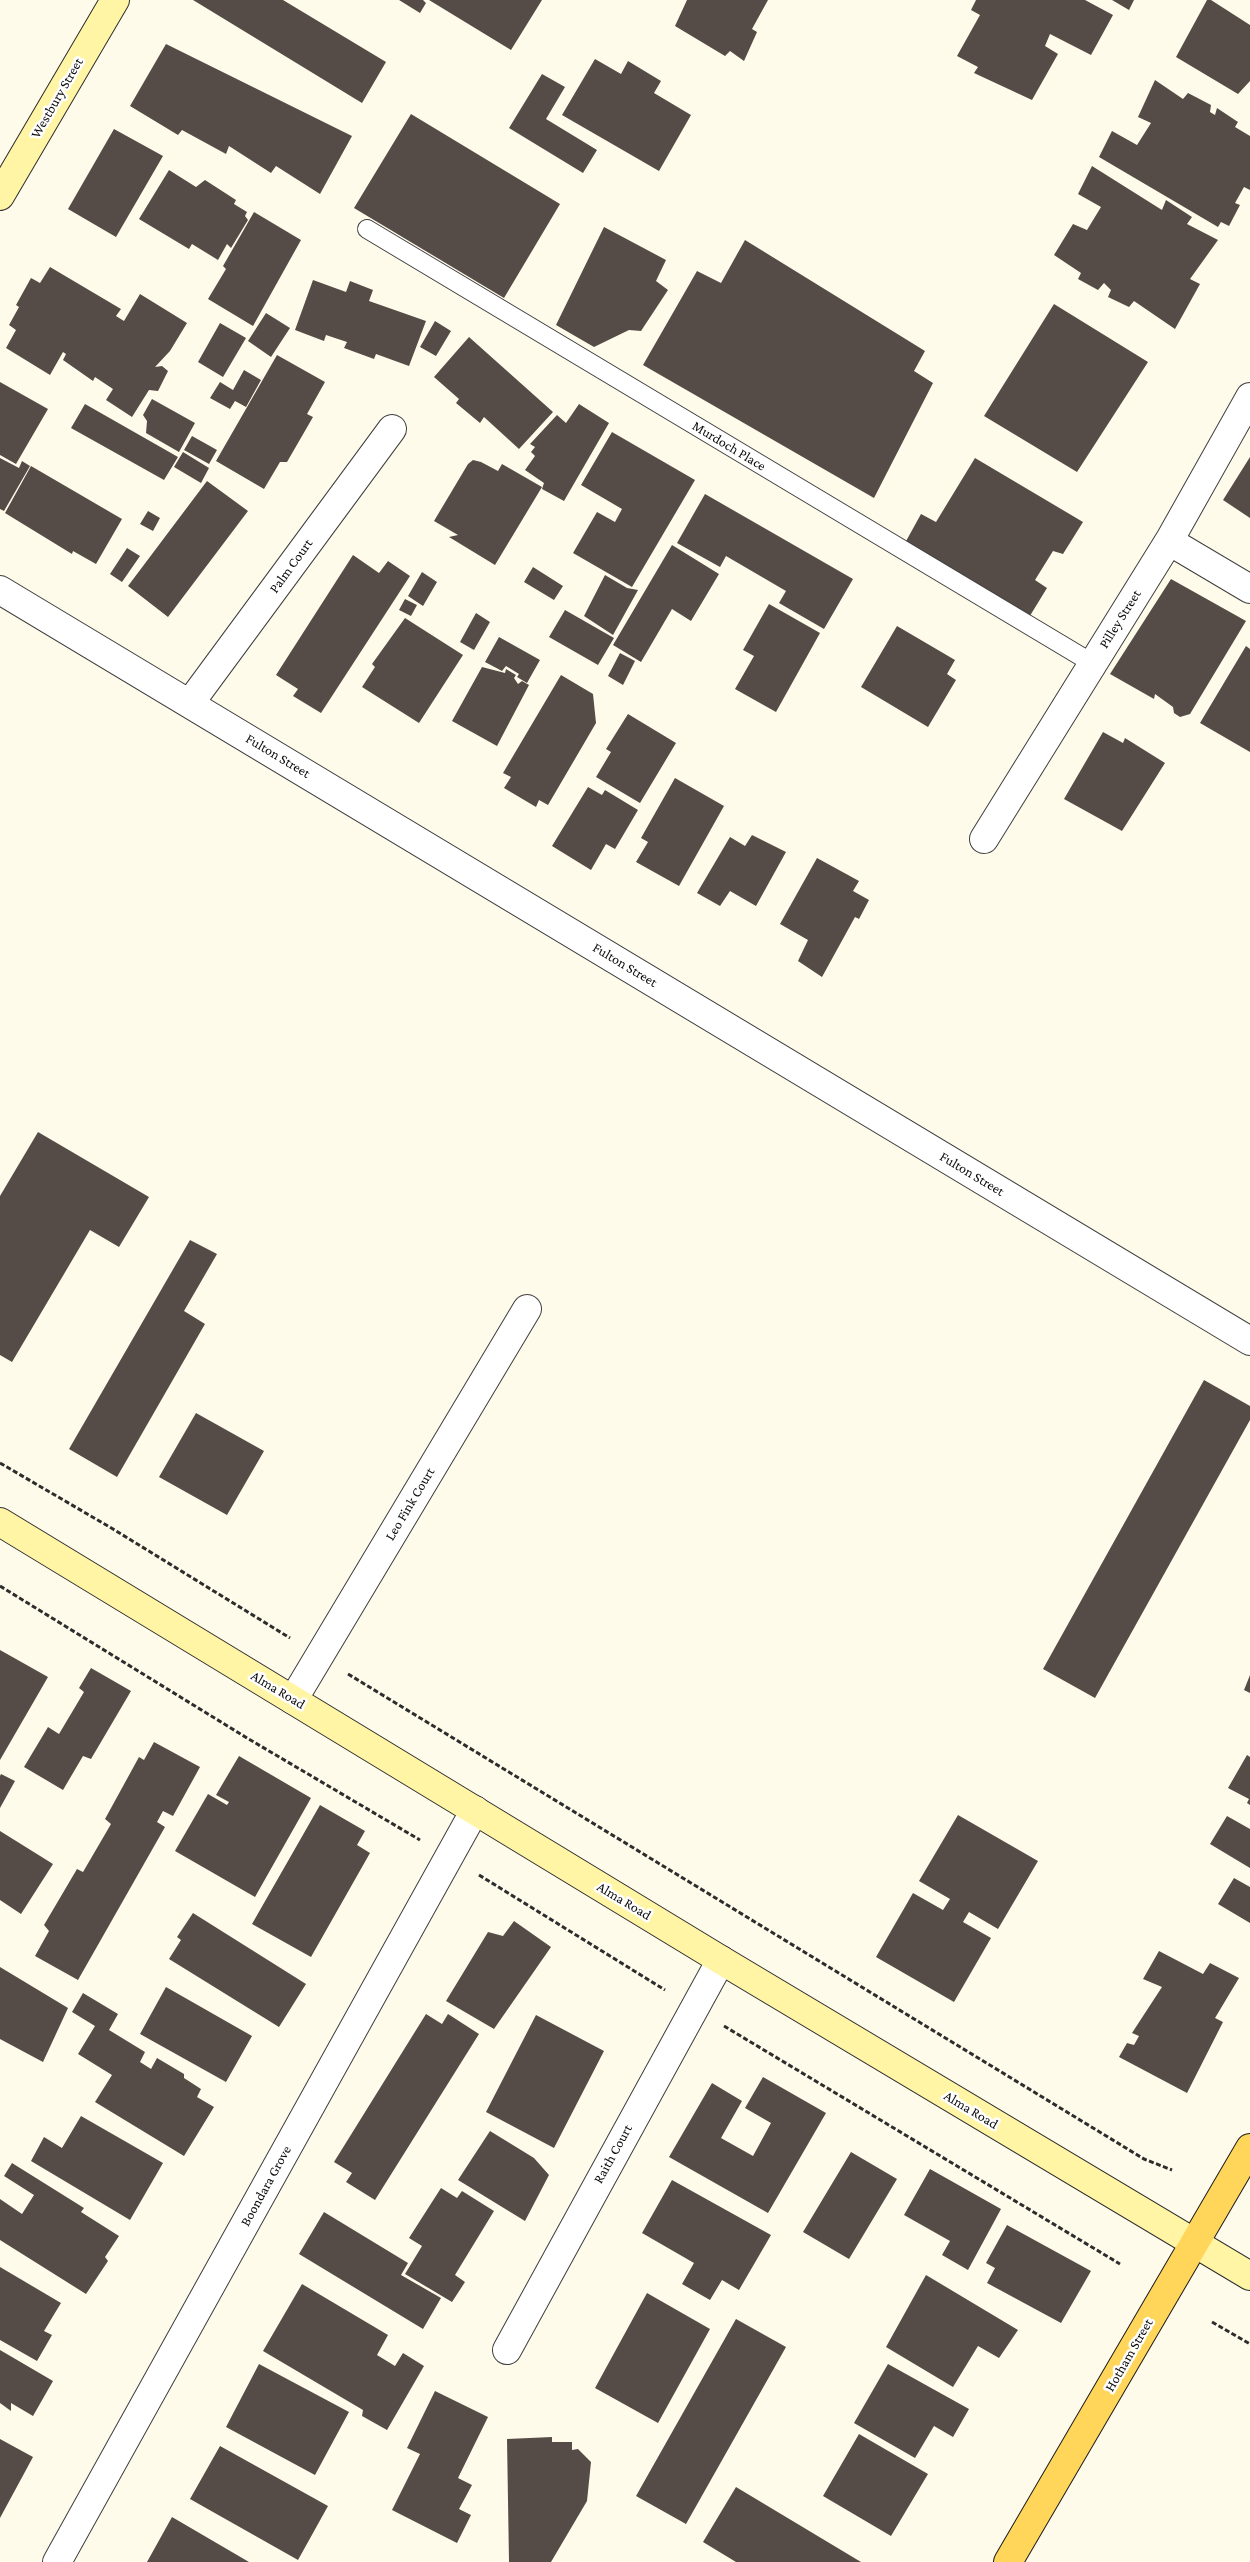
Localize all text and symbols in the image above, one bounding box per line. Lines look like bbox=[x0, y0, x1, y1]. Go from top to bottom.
street label: Westbury Street bbox=[27, 55, 87, 141]
street label: Murdoch Place bbox=[689, 417, 769, 475]
street label: Palm Court bbox=[266, 536, 316, 596]
street label: Pilley Street bbox=[1095, 587, 1145, 651]
street label: Fulton Street bbox=[243, 730, 313, 782]
street label: Fulton Street bbox=[590, 939, 660, 991]
street label: Fulton Street bbox=[937, 1148, 1007, 1200]
street label: Leo Fink Court bbox=[382, 1464, 438, 1544]
street label: Alma Road bbox=[248, 1667, 308, 1713]
street label: Alma Road bbox=[594, 1878, 654, 1924]
street label: Alma Road bbox=[941, 2087, 1001, 2133]
street label: Raith Court bbox=[590, 2122, 636, 2186]
street label: Boondara Grove bbox=[237, 2143, 295, 2229]
street label: Hotham Street bbox=[1101, 2316, 1157, 2394]

